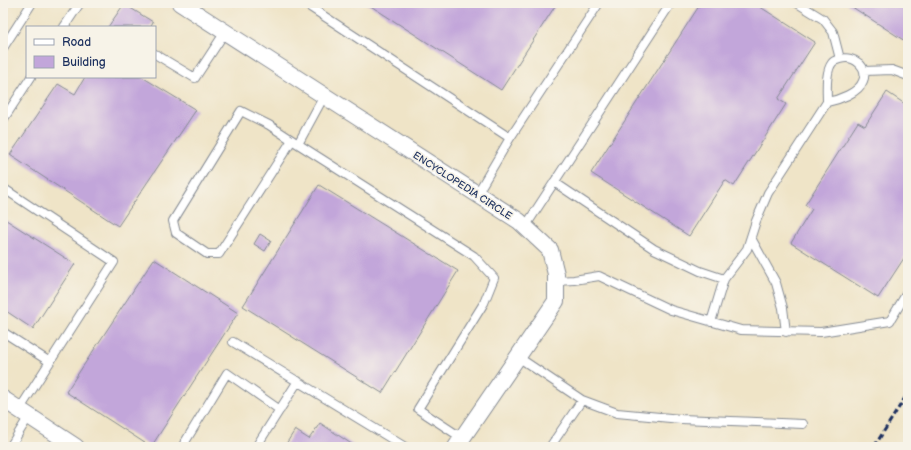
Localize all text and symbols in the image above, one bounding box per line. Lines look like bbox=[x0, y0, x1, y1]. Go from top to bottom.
legend bbox=[26, 26, 156, 78]
text: Road bbox=[62, 35, 91, 50]
text: Building bbox=[62, 55, 106, 70]
street label: ENCYCLOPEDIA CIRCLE bbox=[411, 149, 515, 223]

